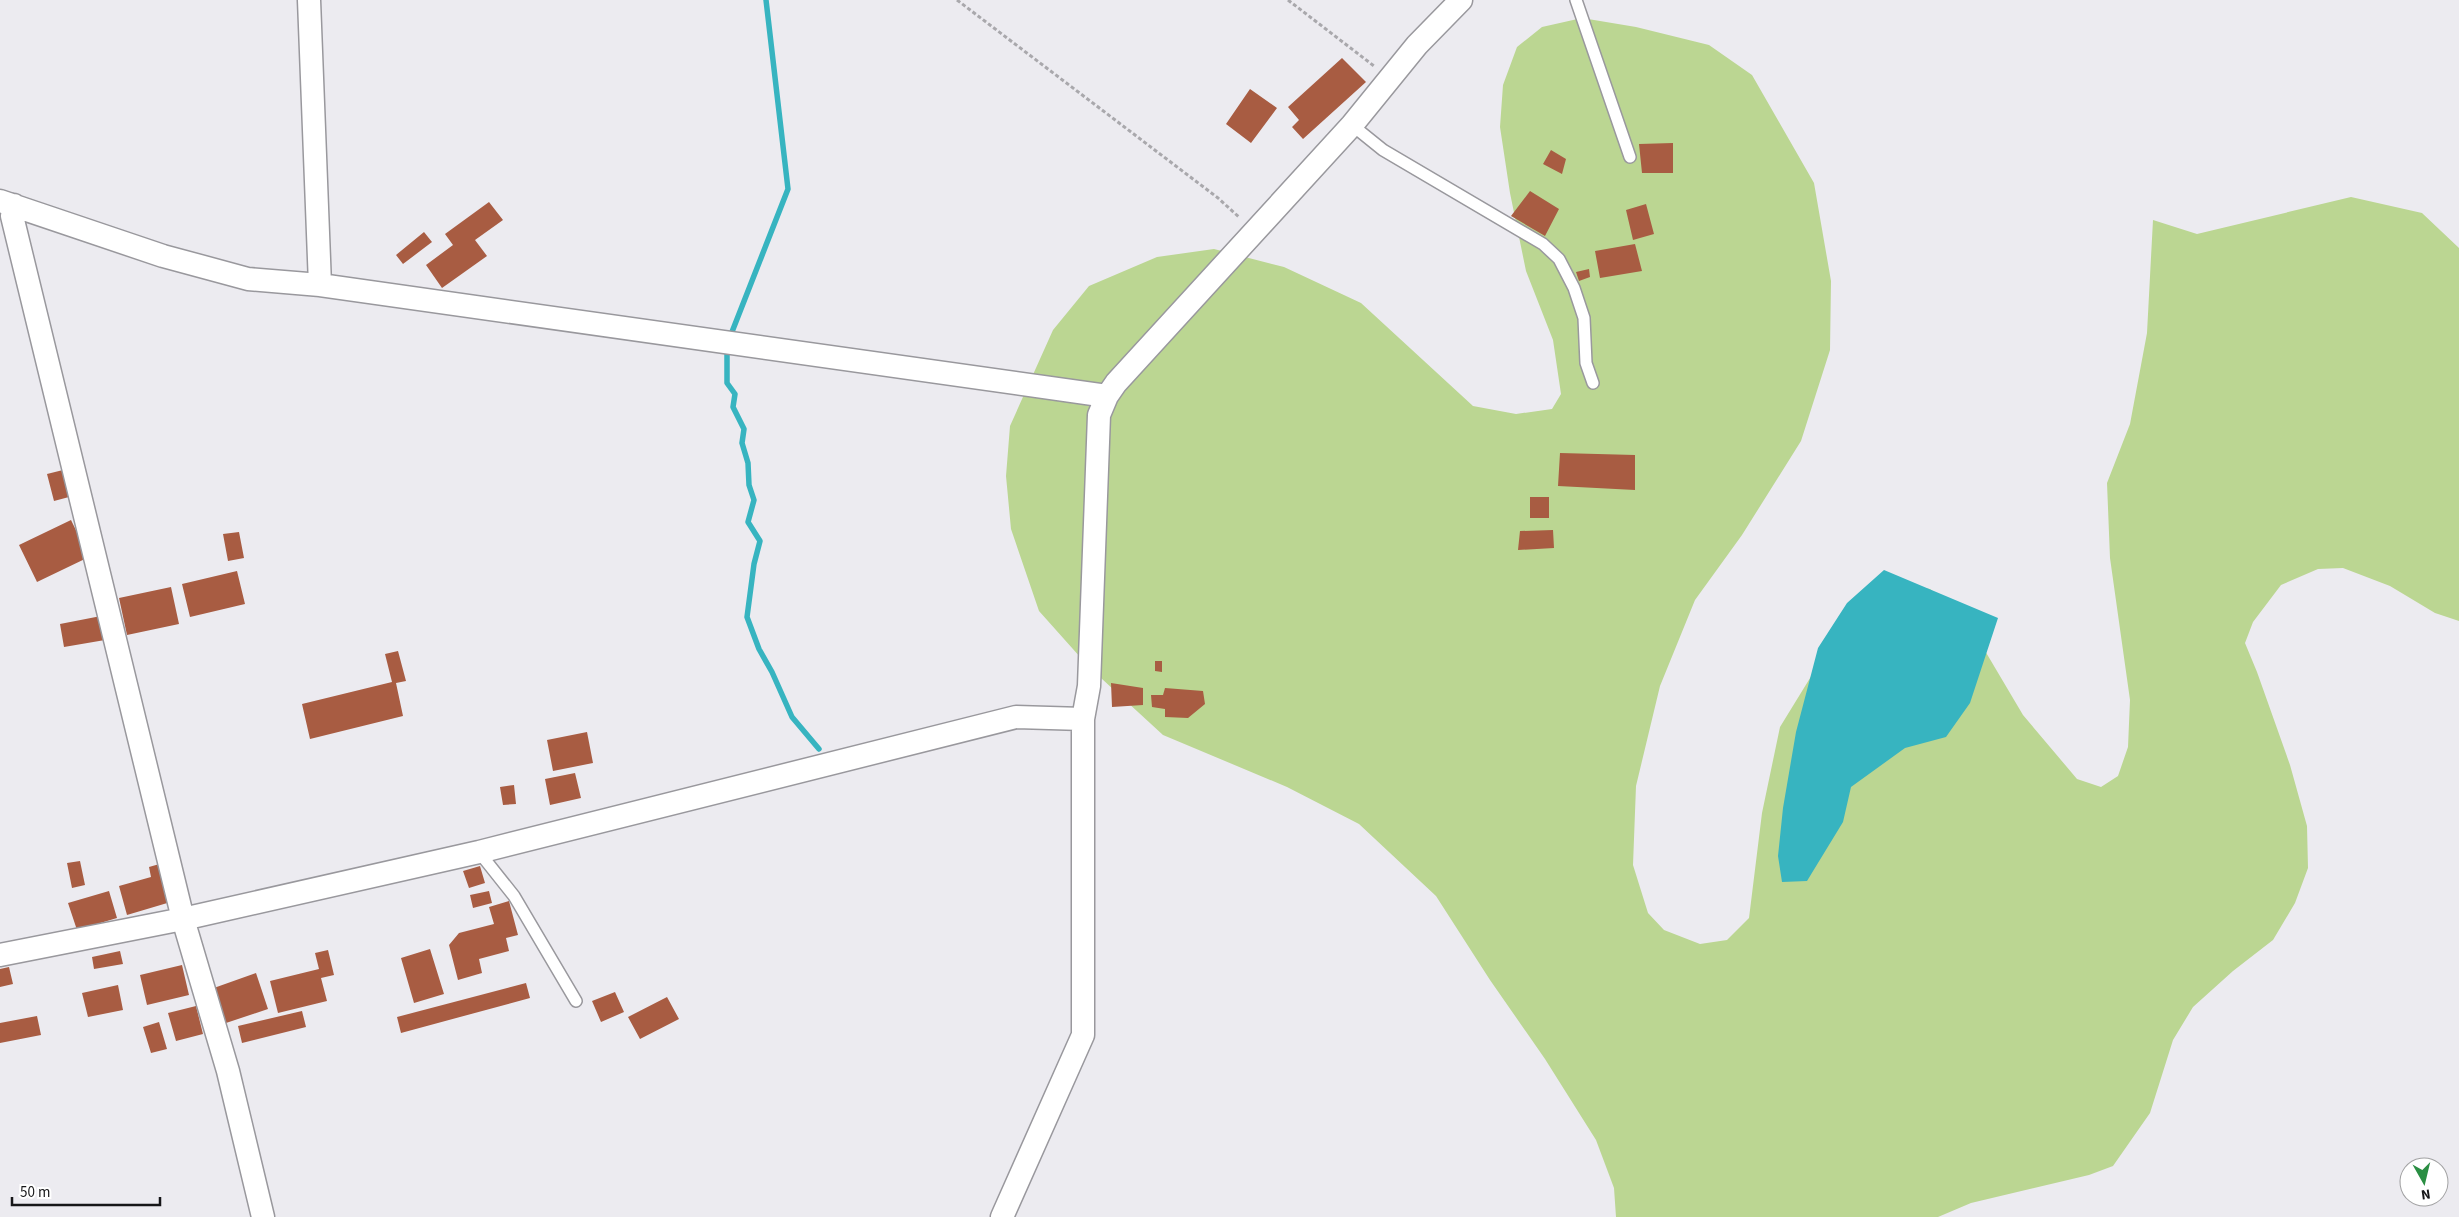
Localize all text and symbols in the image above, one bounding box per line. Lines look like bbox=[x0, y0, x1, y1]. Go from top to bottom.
north arrow bbox=[2399, 1157, 2449, 1207]
scale bar bbox=[12, 1174, 160, 1206]
text: 50 m bbox=[20, 1182, 50, 1203]
text: N bbox=[2420, 1183, 2432, 1204]

